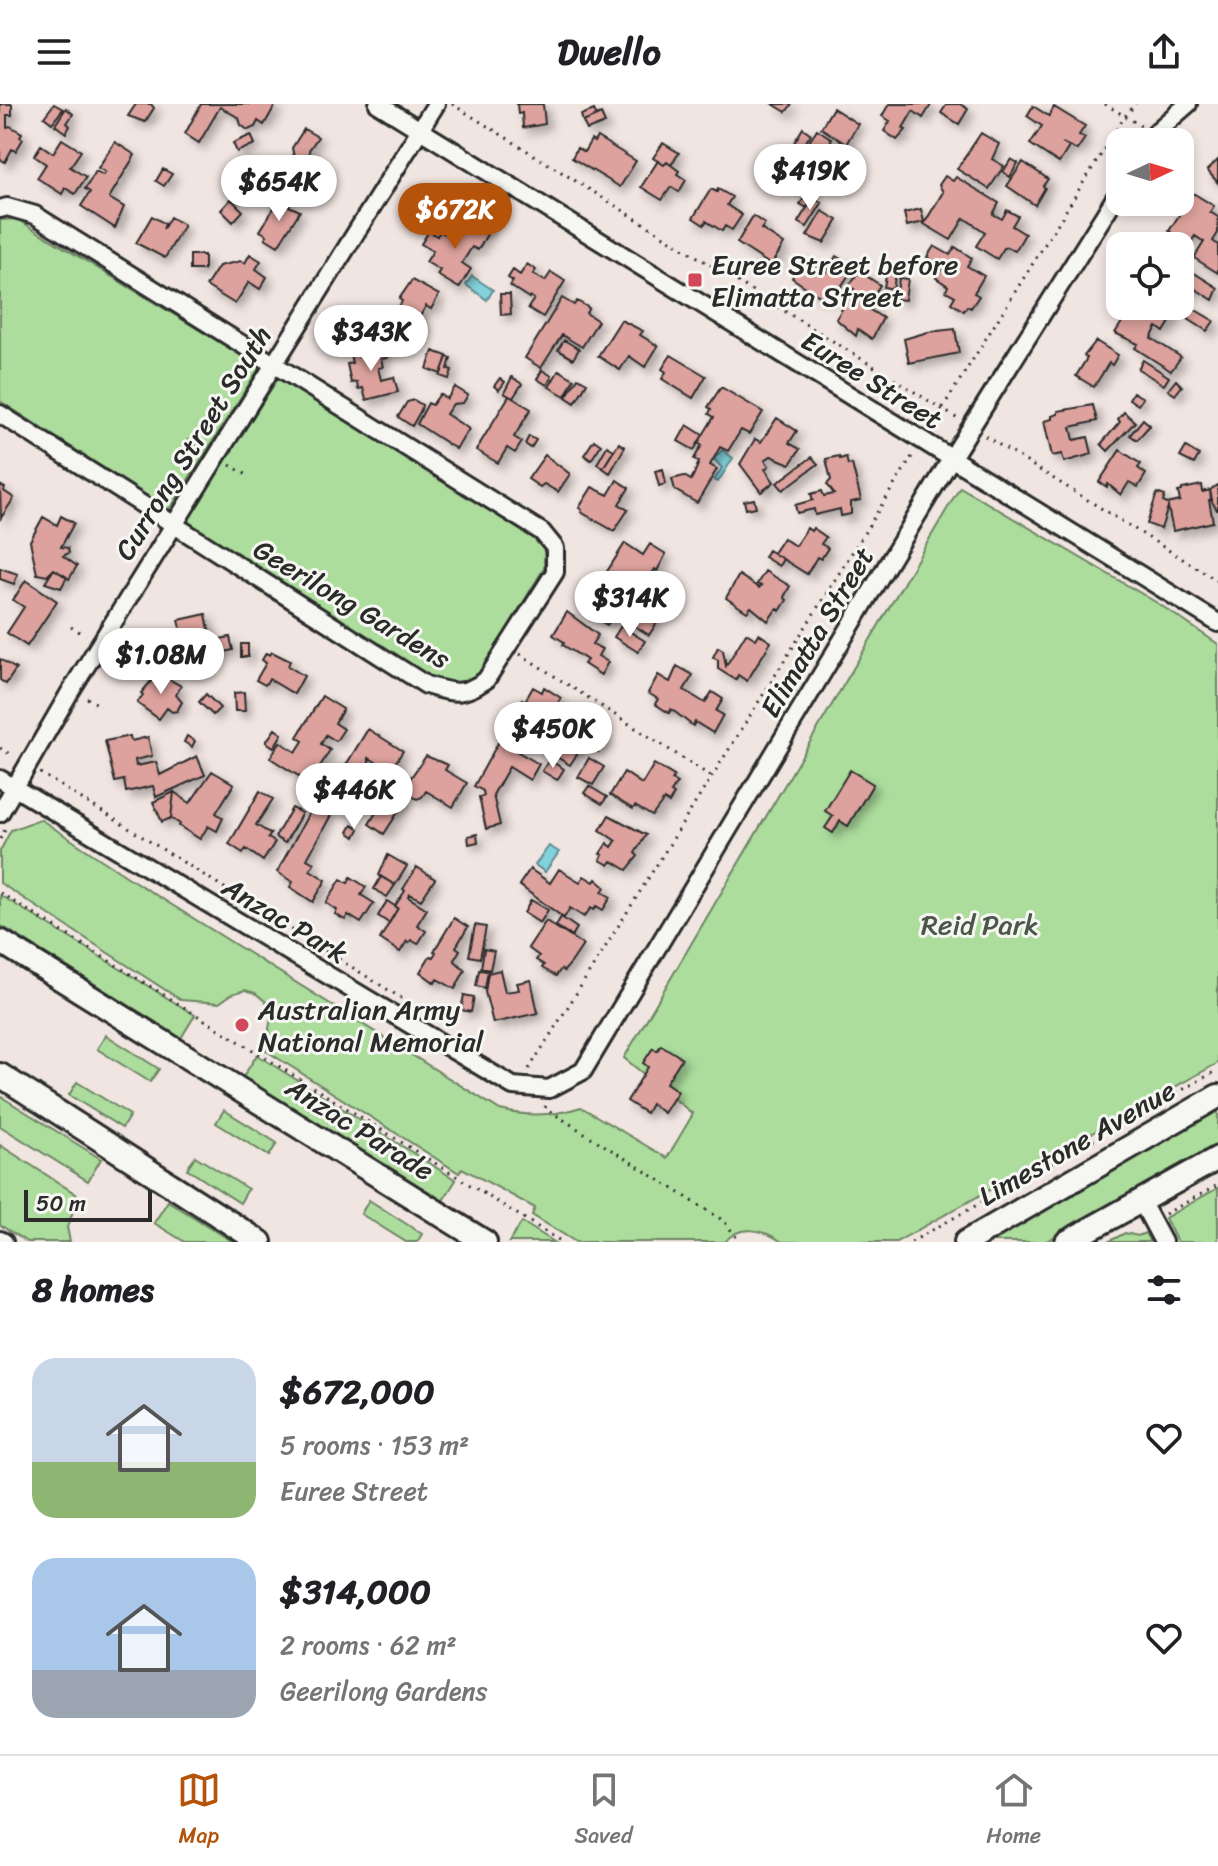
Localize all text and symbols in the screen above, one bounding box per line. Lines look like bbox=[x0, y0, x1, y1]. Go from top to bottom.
text: Dwello bbox=[557, 20, 661, 84]
icon: menu bbox=[32, 30, 76, 74]
icon: share bbox=[1142, 30, 1186, 74]
north arrow bbox=[1106, 128, 1194, 216]
map controls bbox=[1106, 128, 1194, 320]
pin: $419K bbox=[754, 144, 866, 212]
text: $419K bbox=[772, 147, 848, 193]
pin: $654K bbox=[223, 155, 335, 223]
text: $654K bbox=[239, 158, 319, 204]
pin: $672K bbox=[399, 183, 511, 251]
text: $672K bbox=[416, 186, 494, 232]
button: locate bbox=[1106, 232, 1194, 320]
place label: Euree Street before Elimatta Street bbox=[711, 240, 959, 321]
marker: Euree Street before Elimatta Street bbox=[686, 271, 704, 289]
pin: $343K bbox=[315, 305, 427, 373]
text: $343K bbox=[332, 308, 410, 354]
street label: Currong Street South bbox=[101, 316, 285, 570]
street label: Euree Street bbox=[791, 317, 953, 443]
street label: Geerilong Gardens bbox=[244, 525, 460, 683]
street label: Elimatta Street bbox=[746, 537, 888, 727]
pin: $314K bbox=[574, 571, 686, 639]
text: $314K bbox=[593, 574, 667, 620]
pin: $1.08M bbox=[96, 628, 226, 696]
text: $1.08M bbox=[116, 631, 206, 677]
pin: $450K bbox=[497, 702, 609, 770]
text: $450K bbox=[512, 705, 594, 751]
pin: $446K bbox=[298, 763, 410, 831]
text: $446K bbox=[314, 766, 394, 812]
street label: Anzac Park bbox=[212, 863, 358, 977]
park label: Reid Park bbox=[921, 900, 1039, 949]
place label: Australian Army National Memorial bbox=[257, 985, 485, 1066]
marker: Australian Army National Memorial bbox=[233, 1016, 251, 1034]
street label: Anzac Parade bbox=[275, 1063, 444, 1194]
street label: Limestone Avenue bbox=[969, 1066, 1185, 1220]
text: 50 m bbox=[36, 1184, 86, 1223]
scale bar bbox=[24, 1186, 152, 1222]
text: 8 homes bbox=[32, 1260, 154, 1320]
icon: filters bbox=[1142, 1268, 1186, 1312]
text: $672,000 bbox=[280, 1362, 435, 1422]
icon: home bbox=[96, 1390, 192, 1486]
icon: heart bbox=[1142, 1416, 1186, 1460]
text: 5 rooms · 153 m² bbox=[280, 1422, 469, 1468]
text: Euree Street bbox=[280, 1468, 428, 1514]
text: $314,000 bbox=[280, 1562, 431, 1622]
icon: home bbox=[96, 1590, 192, 1686]
icon: heart bbox=[1142, 1616, 1186, 1660]
text: 2 rooms · 62 m² bbox=[280, 1622, 457, 1668]
text: Geerilong Gardens bbox=[280, 1668, 488, 1714]
tab: Map bbox=[177, 1768, 221, 1855]
tab: Saved bbox=[575, 1768, 633, 1855]
tab: Home bbox=[986, 1768, 1041, 1855]

